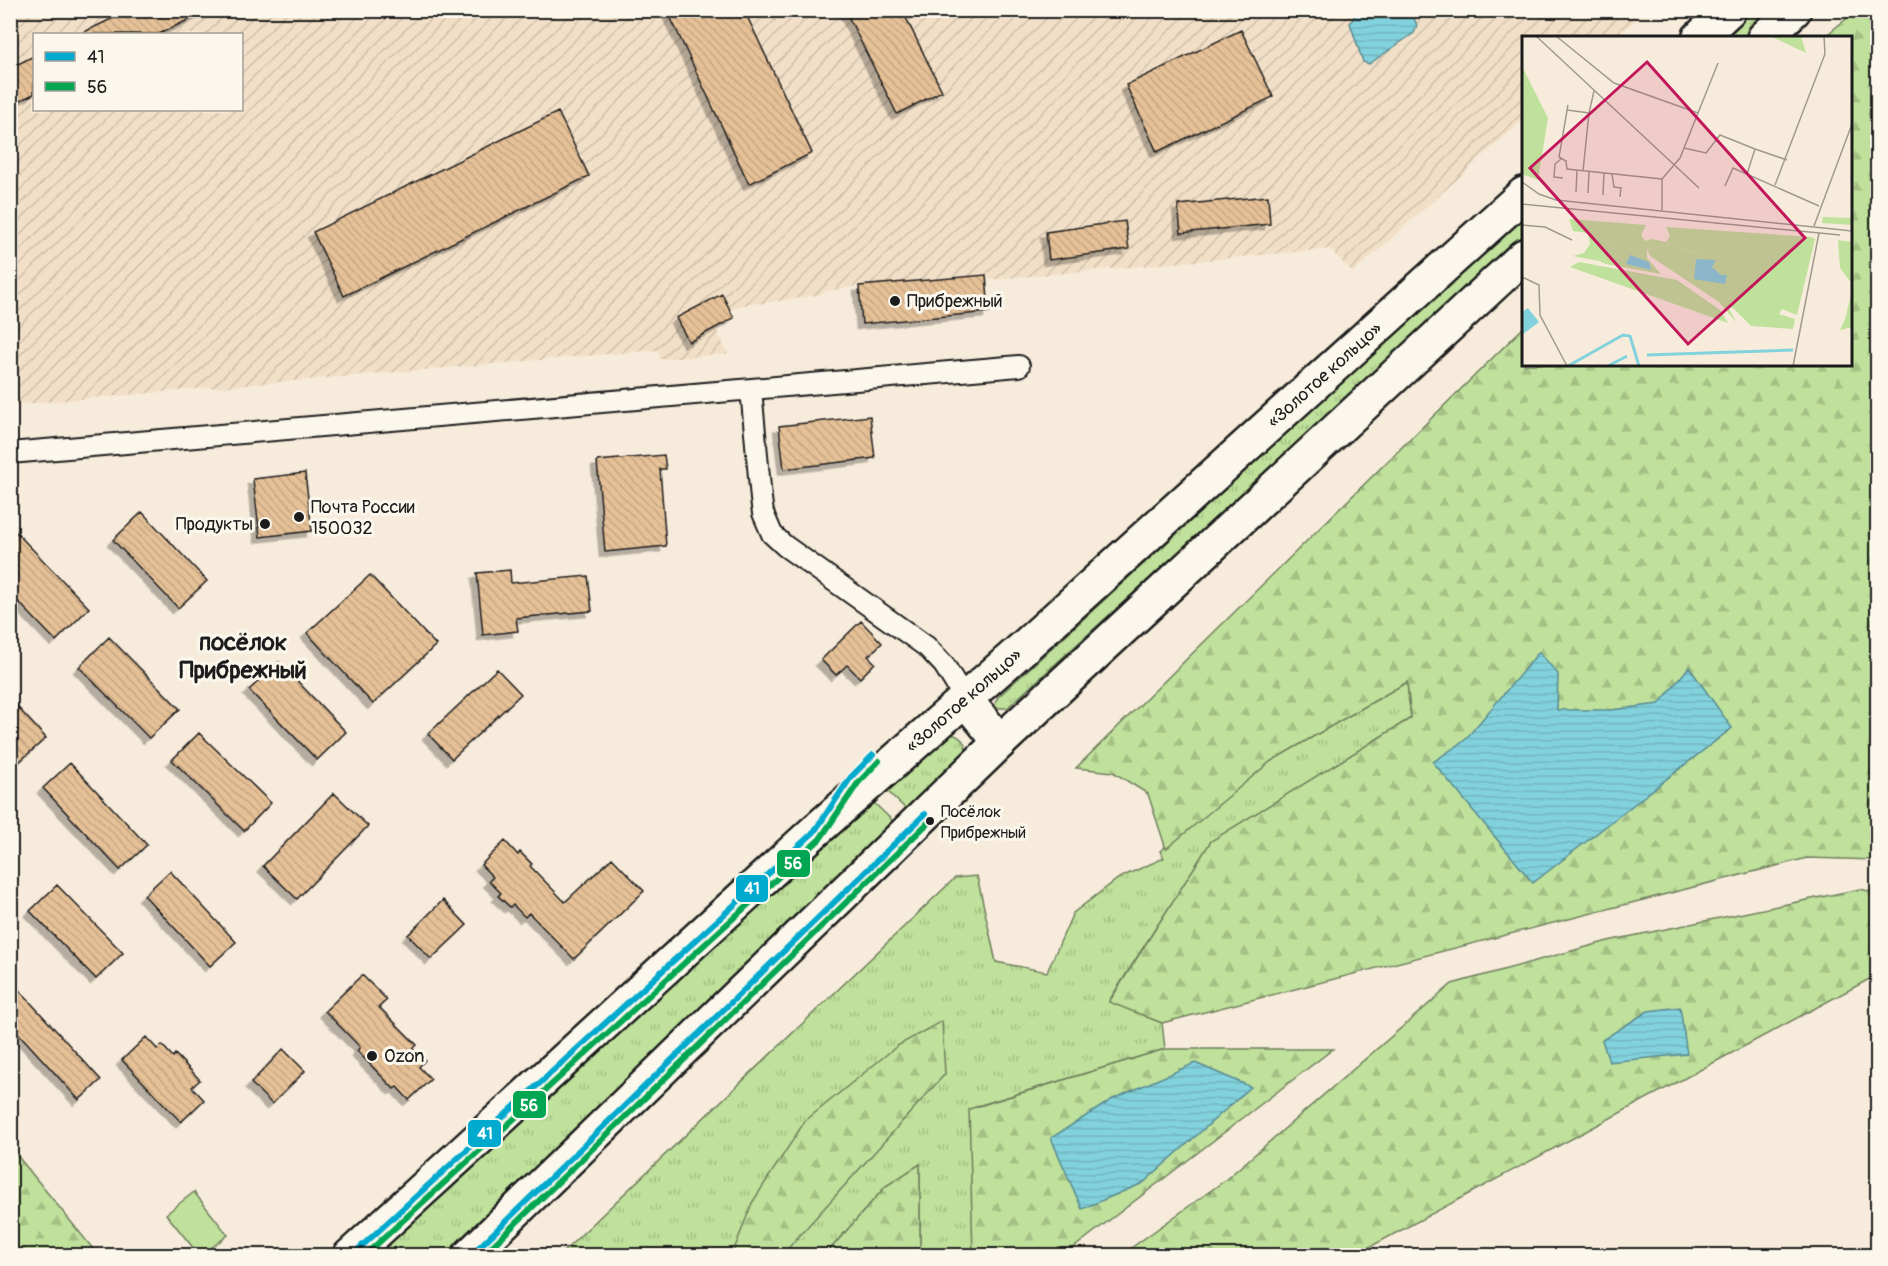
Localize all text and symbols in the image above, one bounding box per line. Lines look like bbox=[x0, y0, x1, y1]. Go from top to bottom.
legend bbox=[33, 33, 243, 111]
inset map bbox=[1522, 36, 1852, 366]
text: 41 bbox=[87, 46, 104, 69]
text: 56 bbox=[87, 76, 107, 99]
place label: Прибрежный bbox=[907, 290, 1003, 313]
marker: Прибрежный bbox=[888, 294, 902, 308]
street label: «Золотое кольцо» bbox=[1262, 317, 1387, 433]
place label: Почта России 150032 bbox=[311, 496, 415, 540]
marker: Почта России 150032 bbox=[292, 510, 306, 524]
place label: Продукты bbox=[176, 513, 253, 536]
marker: Продукты bbox=[258, 517, 272, 531]
district label: посёлок Прибрежный bbox=[179, 628, 307, 685]
street label: «Золотое кольцо» bbox=[901, 643, 1027, 757]
place label: Посёлок Прибрежный bbox=[941, 802, 1026, 843]
marker: Посёлок Прибрежный bbox=[924, 815, 936, 827]
line badge: 56 bbox=[776, 849, 811, 878]
text: 56 bbox=[784, 854, 802, 874]
line badge: 41 bbox=[735, 874, 769, 903]
text: 41 bbox=[744, 879, 760, 899]
place label: Ozon bbox=[384, 1045, 424, 1068]
marker: Ozon bbox=[365, 1049, 379, 1063]
line badge: 56 bbox=[512, 1090, 547, 1119]
text: 56 bbox=[520, 1096, 538, 1116]
line badge: 41 bbox=[467, 1119, 502, 1148]
text: 41 bbox=[477, 1124, 493, 1144]

